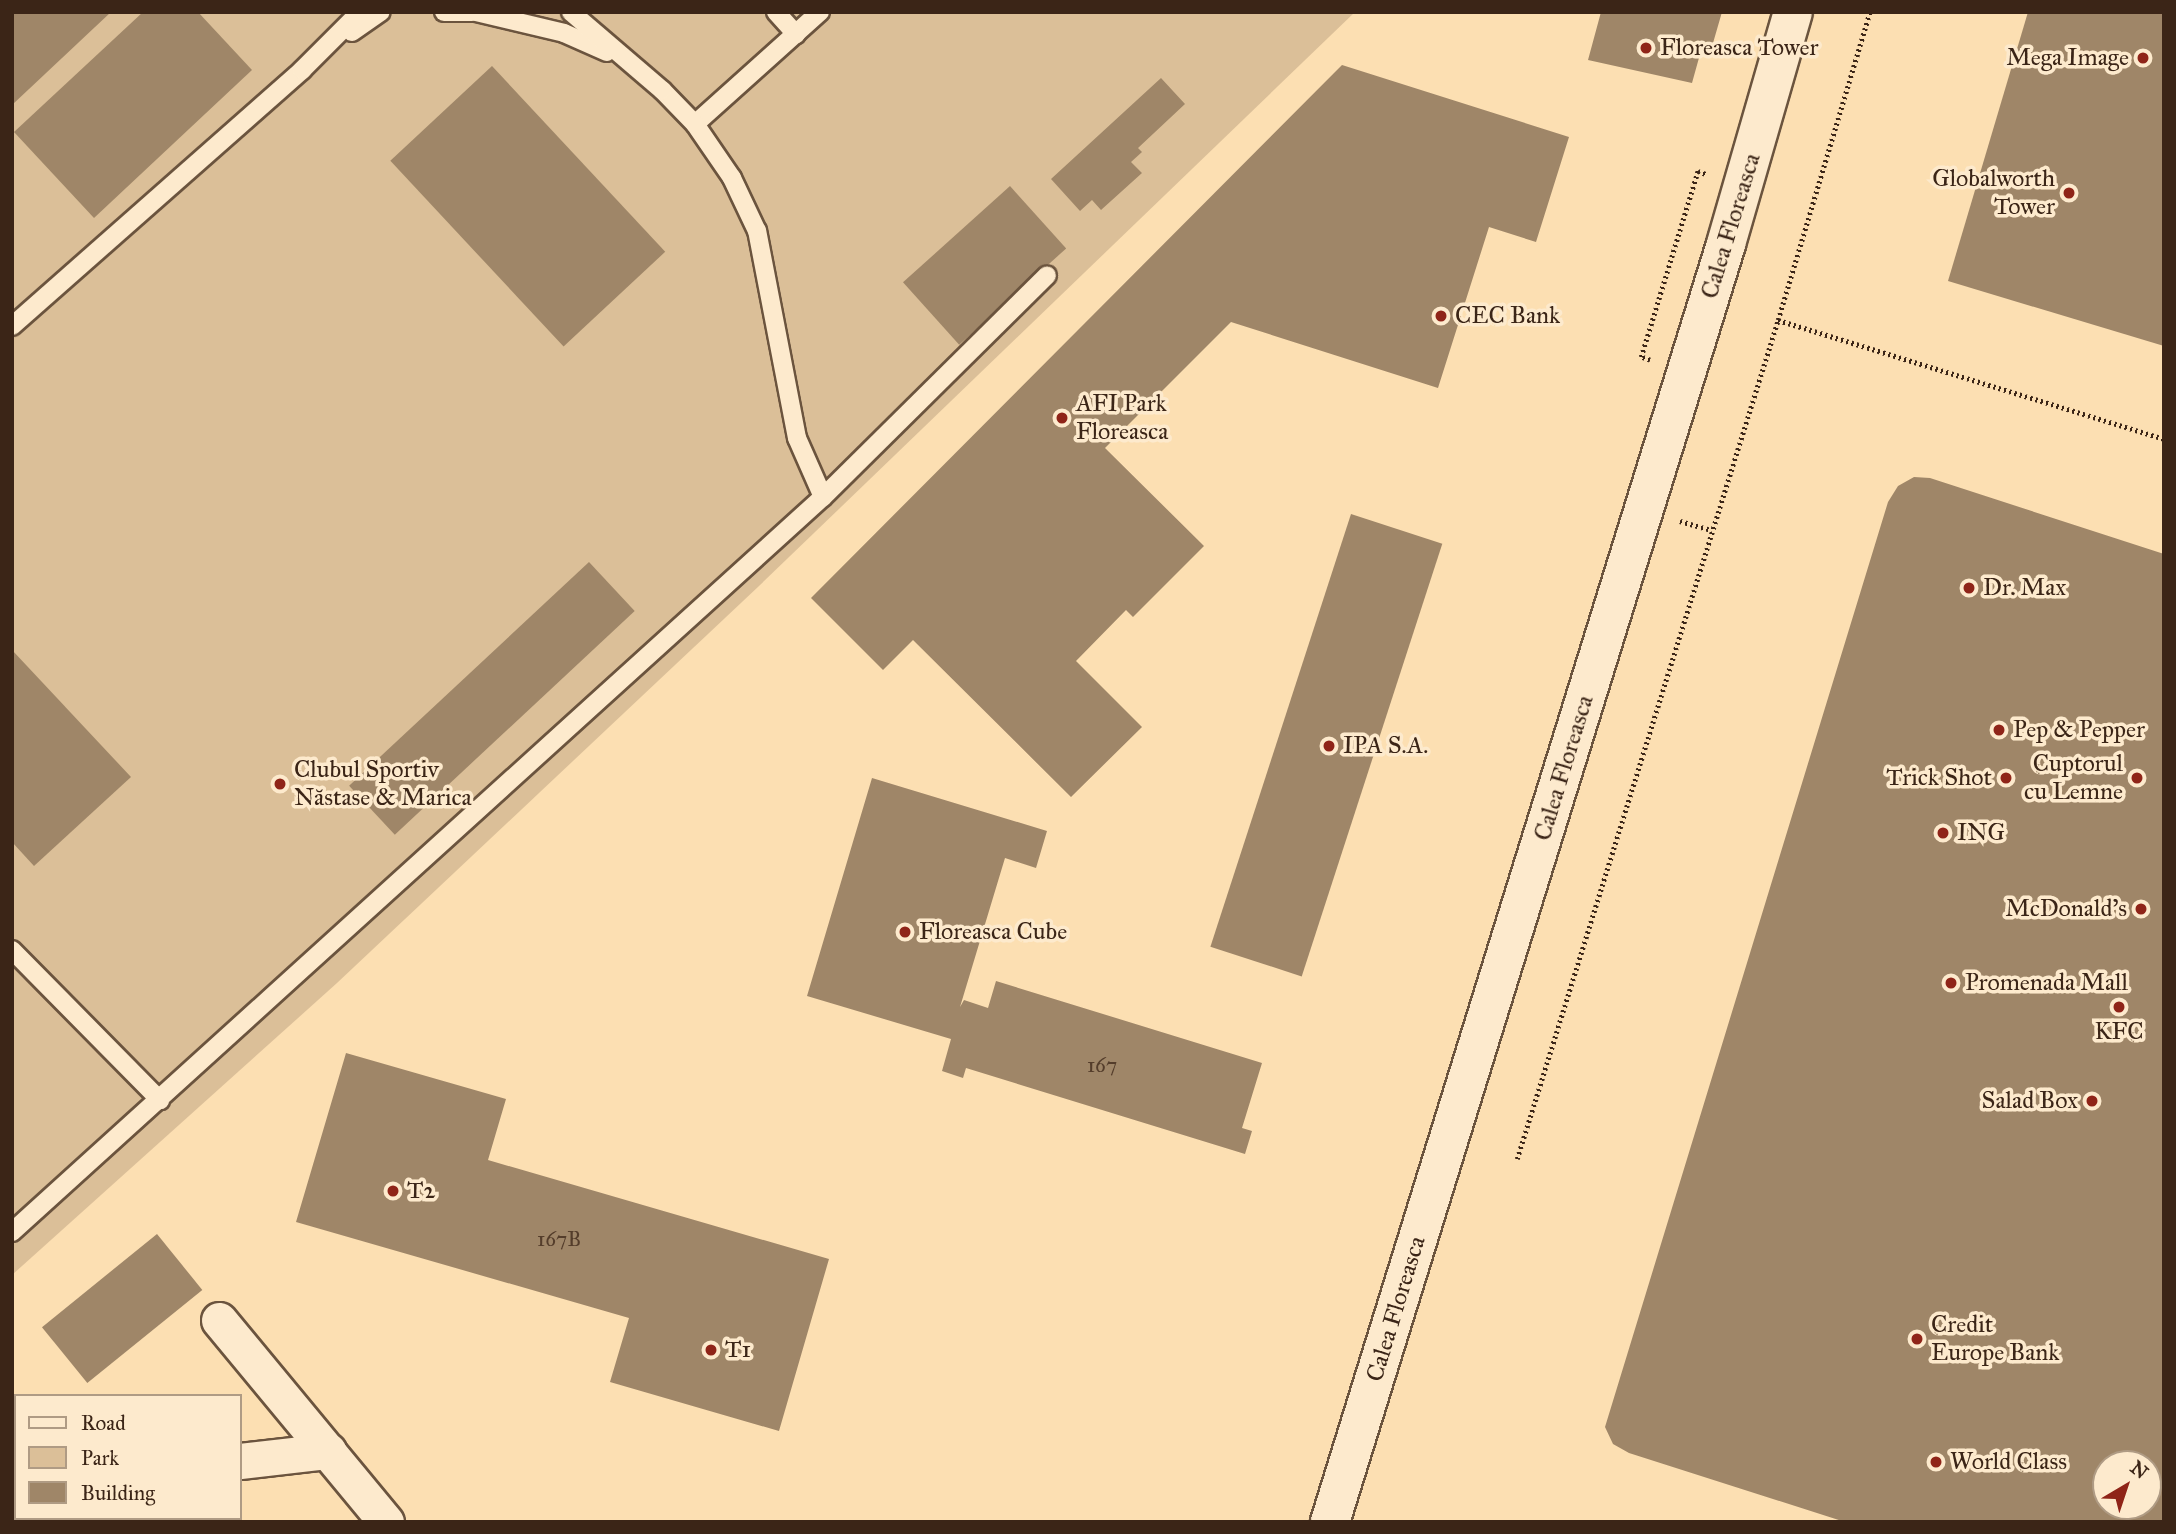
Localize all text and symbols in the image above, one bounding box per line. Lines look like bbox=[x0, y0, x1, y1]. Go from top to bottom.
place label: Floreasca Tower bbox=[1660, 34, 1819, 62]
marker: Floreasca Tower bbox=[1638, 40, 1654, 56]
place label: Mega Image bbox=[2006, 44, 2129, 72]
marker: Mega Image bbox=[2135, 50, 2151, 66]
street label: Calea Floreasca bbox=[1695, 150, 1767, 302]
place label: Globalworth Tower bbox=[1932, 165, 2055, 221]
marker: Globalworth Tower bbox=[2061, 185, 2077, 201]
place label: CEC Bank bbox=[1455, 302, 1560, 330]
marker: CEC Bank bbox=[1433, 308, 1449, 324]
place label: AFI Park Floreasca bbox=[1076, 390, 1168, 446]
marker: AFI Park Floreasca bbox=[1054, 410, 1070, 426]
place label: Dr. Max bbox=[1983, 574, 2066, 602]
marker: Dr. Max bbox=[1961, 580, 1977, 596]
street label: Calea Floreasca bbox=[1528, 692, 1600, 844]
place label: Pep & Pepper bbox=[2013, 716, 2145, 744]
marker: Pep & Pepper bbox=[1991, 722, 2007, 738]
place label: IPA S.A. bbox=[1343, 732, 1428, 760]
marker: IPA S.A. bbox=[1321, 738, 1337, 754]
place label: Cuptorul cu Lemne bbox=[2024, 750, 2123, 806]
place label: Clubul Sportiv Năstase & Marica bbox=[294, 756, 472, 812]
place label: Trick Shot bbox=[1886, 764, 1992, 792]
marker: Trick Shot bbox=[1998, 770, 2014, 786]
marker: Cuptorul cu Lemne bbox=[2129, 770, 2145, 786]
marker: Clubul Sportiv Năstase & Marica bbox=[272, 776, 288, 792]
place label: ING bbox=[1957, 819, 2005, 847]
marker: ING bbox=[1935, 825, 1951, 841]
place label: McDonald's bbox=[2005, 895, 2127, 923]
marker: McDonald's bbox=[2133, 901, 2149, 917]
place label: Floreasca Cube bbox=[919, 918, 1067, 946]
marker: Floreasca Cube bbox=[897, 924, 913, 940]
place label: Promenada Mall bbox=[1965, 969, 2128, 997]
marker: Promenada Mall bbox=[1943, 975, 1959, 991]
marker: KFC bbox=[2111, 999, 2127, 1015]
place label: KFC bbox=[2094, 1018, 2144, 1046]
house number: 167 bbox=[1087, 1052, 1117, 1078]
place label: Salad Box bbox=[1982, 1087, 2078, 1115]
marker: Salad Box bbox=[2084, 1093, 2100, 1109]
place label: T2 bbox=[407, 1177, 435, 1205]
marker: T2 bbox=[385, 1183, 401, 1199]
house number: 167B bbox=[537, 1226, 581, 1252]
street label: Calea Floreasca bbox=[1360, 1233, 1432, 1385]
place label: Credit Europe Bank bbox=[1931, 1311, 2059, 1367]
marker: Credit Europe Bank bbox=[1909, 1331, 1925, 1347]
place label: T1 bbox=[725, 1336, 751, 1364]
marker: T1 bbox=[703, 1342, 719, 1358]
legend bbox=[14, 1394, 242, 1520]
text: Road bbox=[81, 1410, 126, 1436]
text: Park bbox=[81, 1445, 119, 1471]
place label: World Class bbox=[1950, 1448, 2067, 1476]
north arrow bbox=[2092, 1450, 2162, 1520]
marker: World Class bbox=[1928, 1454, 1944, 1470]
text: N bbox=[2126, 1456, 2153, 1484]
text: Building bbox=[81, 1480, 155, 1506]

